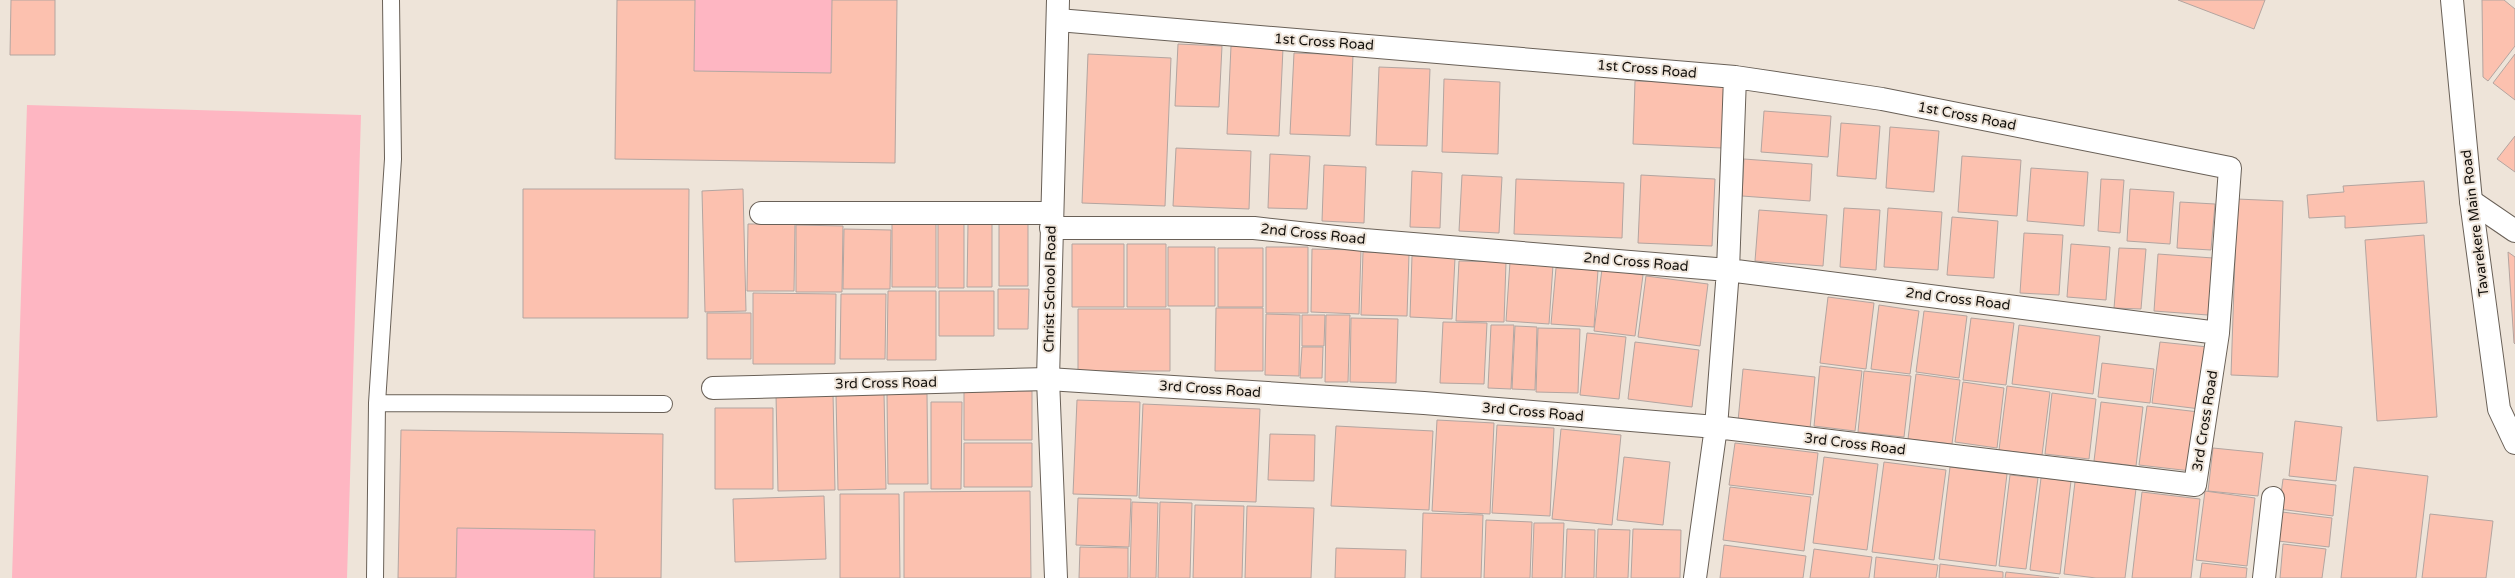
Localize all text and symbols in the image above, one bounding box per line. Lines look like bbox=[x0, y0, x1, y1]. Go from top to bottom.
street label: 1st Cross Road bbox=[1274, 30, 1374, 54]
street label: 1st Cross Road bbox=[1596, 56, 1698, 82]
street label: 1st Cross Road bbox=[1916, 98, 2018, 134]
street label: Tavarekere Main Road bbox=[2458, 149, 2492, 297]
street label: 2nd Cross Road bbox=[1260, 220, 1366, 248]
street label: Christ School Road bbox=[1040, 226, 1060, 352]
street label: 2nd Cross Road bbox=[1583, 249, 1689, 275]
street label: 2nd Cross Road bbox=[1905, 284, 2011, 314]
street label: 3rd Cross Road bbox=[2189, 369, 2221, 473]
street label: 3rd Cross Road bbox=[835, 374, 937, 392]
street label: 3rd Cross Road bbox=[1159, 377, 1261, 401]
street label: 3rd Cross Road bbox=[1481, 399, 1585, 425]
street label: 3rd Cross Road bbox=[1803, 429, 1907, 459]

